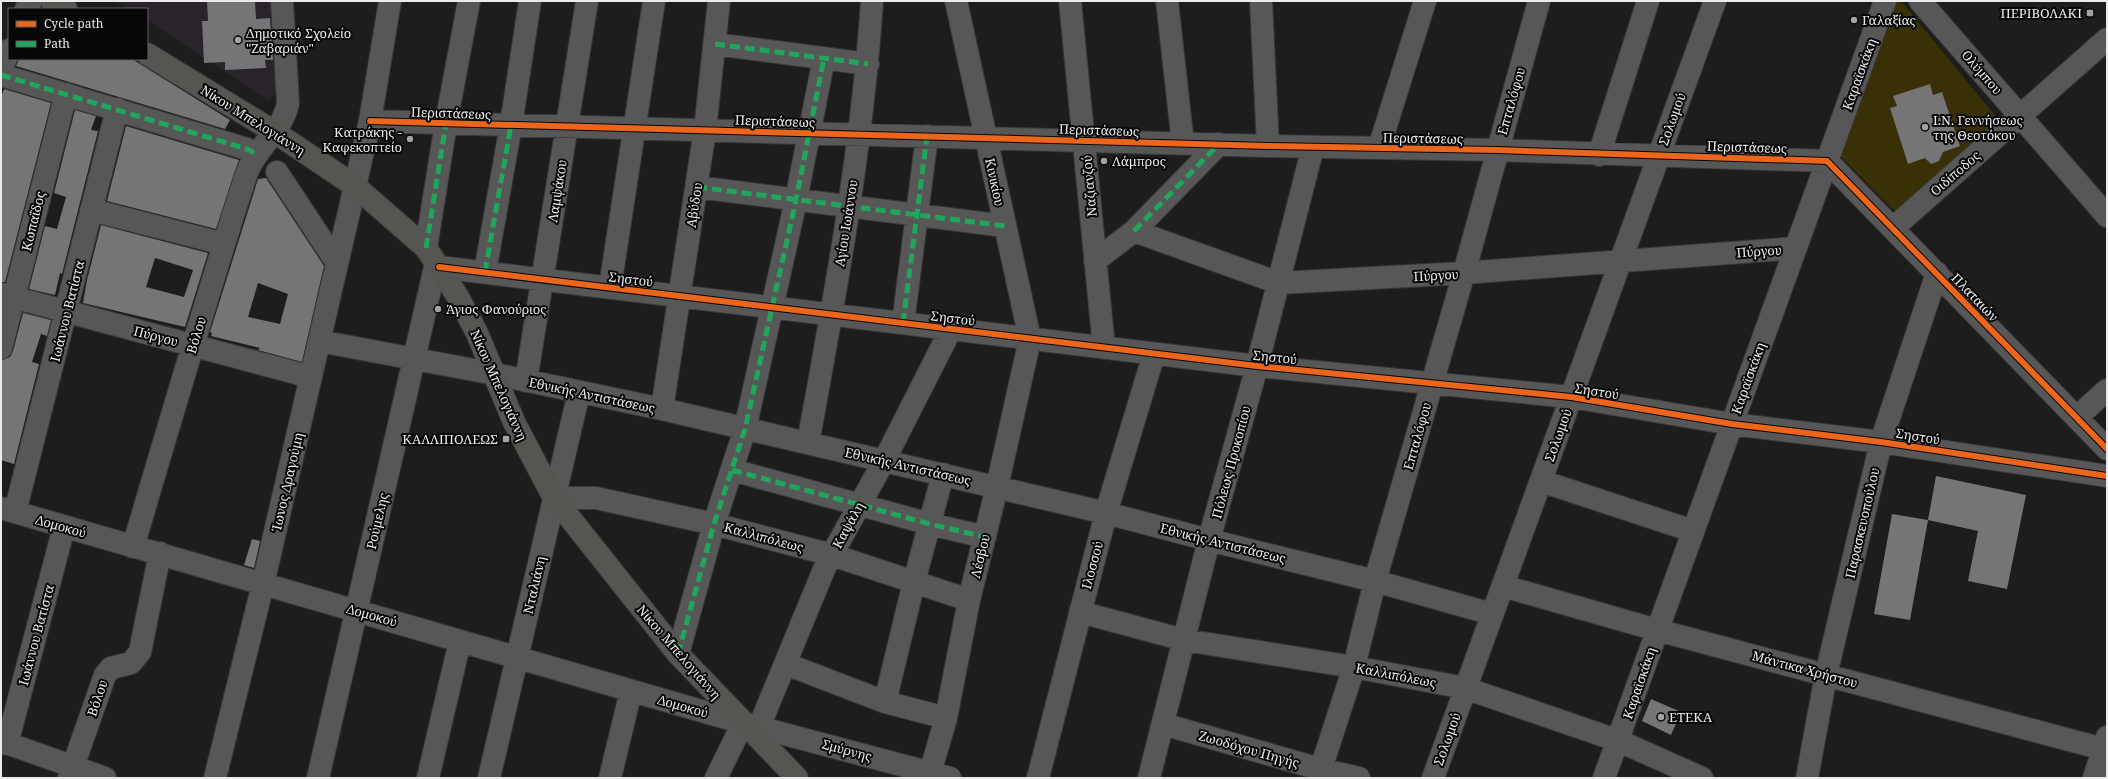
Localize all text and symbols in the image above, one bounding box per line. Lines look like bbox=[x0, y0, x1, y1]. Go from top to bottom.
place label: ΠΕΡΙΒΟΛΑΚΙ bbox=[2001, 4, 2082, 22]
legend bbox=[8, 8, 148, 60]
marker: ΠΕΡΙΒΟΛΑΚΙ bbox=[2085, 8, 2095, 18]
place label: Γαλαξίας bbox=[1862, 11, 1916, 29]
text: Cycle path bbox=[44, 15, 104, 32]
marker: Γαλαξίας bbox=[1849, 15, 1859, 25]
place label: Δημοτικό Σχολείο "Ζαβαριάν" bbox=[246, 24, 351, 57]
text: Path bbox=[44, 35, 70, 52]
marker: Δημοτικό Σχολείο "Ζαβαριάν" bbox=[233, 35, 243, 45]
street label: Καραϊσκάκη bbox=[1838, 36, 1880, 112]
street label: Ολύμπου bbox=[1958, 46, 2006, 98]
street label: Επταλόφου bbox=[1493, 65, 1529, 137]
street label: Νίκου Μπελογιάννη bbox=[197, 81, 309, 159]
street label: Σολωμού bbox=[1654, 90, 1690, 148]
street label: Περιστάσεως bbox=[411, 103, 491, 123]
street label: Περιστάσεως bbox=[735, 111, 815, 131]
place label: Ι.Ν. Γεννήσεως της Θεοτόκου bbox=[1933, 111, 2023, 144]
street label: Περιστάσεως bbox=[1059, 120, 1139, 140]
marker: Ι.Ν. Γεννήσεως της Θεοτόκου bbox=[1920, 122, 1930, 132]
place label: Κατράκης - Καφεκοπτείο bbox=[323, 123, 402, 156]
street label: Περιστάσεως bbox=[1383, 128, 1463, 148]
marker: Κατράκης - Καφεκοπτείο bbox=[405, 134, 415, 144]
street label: Περιστάσεως bbox=[1707, 137, 1787, 157]
street label: Οιδίποδος bbox=[1926, 146, 1984, 200]
place label: Λάμπρος bbox=[1112, 152, 1166, 170]
street label: Ναζιανζού bbox=[1077, 154, 1101, 218]
street label: Κινικίου bbox=[981, 156, 1009, 208]
marker: Λάμπρος bbox=[1099, 156, 1109, 166]
street label: Λαμψάκου bbox=[543, 158, 571, 224]
street label: Αγίου Ιωάννου bbox=[830, 178, 862, 268]
street label: Αβύδου bbox=[682, 181, 706, 229]
street label: Κωπαΐδος bbox=[17, 189, 49, 253]
street label: Πύργου bbox=[1736, 240, 1782, 262]
street label: Ιωάννου Βατίστα bbox=[46, 258, 88, 363]
street label: Πύργου bbox=[1413, 265, 1459, 285]
street label: Σηστού bbox=[608, 267, 654, 291]
street label: Πλαταιών bbox=[1947, 269, 2003, 325]
place label: Άγιος Φανούριος bbox=[446, 300, 547, 318]
marker: Άγιος Φανούριος bbox=[433, 304, 443, 314]
street label: Σηστού bbox=[930, 306, 976, 330]
street label: Βόλου bbox=[182, 314, 210, 356]
street label: Πύργου bbox=[132, 321, 180, 351]
street label: Νίκου Μπελογιάννη bbox=[466, 327, 532, 443]
street label: Καραϊσκάκη bbox=[1727, 340, 1769, 416]
street label: Σηστού bbox=[1252, 346, 1298, 368]
street label: Εθνικής Αντιστάσεως bbox=[527, 373, 657, 417]
street label: Σηστού bbox=[1574, 379, 1620, 403]
street label: Επταλόφου bbox=[1399, 400, 1435, 472]
street label: Πόλεως Προκοπίου bbox=[1207, 404, 1255, 520]
street label: Σολωμού bbox=[1540, 406, 1576, 464]
street label: Σηστού bbox=[1895, 424, 1941, 448]
place label: ΚΑΛΛΙΠΟΛΕΩΣ bbox=[402, 430, 498, 448]
street label: Ίωνος Δραγούμη bbox=[267, 431, 307, 534]
marker: ΚΑΛΛΙΠΟΛΕΩΣ bbox=[501, 434, 511, 444]
street label: Εθνικής Αντιστάσεως bbox=[843, 443, 973, 489]
street label: Παρασκευοπούλου bbox=[1840, 466, 1884, 580]
street label: Ρούμελης bbox=[362, 491, 392, 551]
street label: Καψάλη bbox=[828, 499, 868, 551]
street label: Δομοκού bbox=[34, 510, 88, 542]
street label: Καλλιπόλεως bbox=[722, 518, 806, 556]
street label: Εθνικής Αντιστάσεως bbox=[1158, 519, 1288, 567]
street label: Λέσβου bbox=[966, 532, 994, 580]
street label: Ιλοσσού bbox=[1077, 539, 1107, 591]
street label: Νταλιάνη bbox=[519, 554, 549, 616]
street label: Ιωάννου Βατίστα bbox=[14, 582, 58, 687]
street label: Δομοκού bbox=[345, 599, 399, 631]
street label: Νίκου Μπελογιάννη bbox=[633, 601, 725, 703]
street label: Καραϊσκάκη bbox=[1618, 645, 1660, 721]
street label: Μάντικα Χρήστου bbox=[1750, 646, 1860, 692]
street label: Καλλιπόλεως bbox=[1354, 658, 1438, 692]
street label: Βόλου bbox=[82, 677, 112, 719]
street label: Δομοκού bbox=[656, 690, 710, 722]
place label: ΕΤΕΚΑ bbox=[1669, 708, 1713, 726]
street label: Σολωμού bbox=[1429, 710, 1465, 768]
marker: ΕΤΕΚΑ bbox=[1656, 712, 1666, 722]
street label: Ζωοδόχου Πηγής bbox=[1197, 726, 1301, 772]
street label: Σμύρνης bbox=[820, 735, 874, 765]

